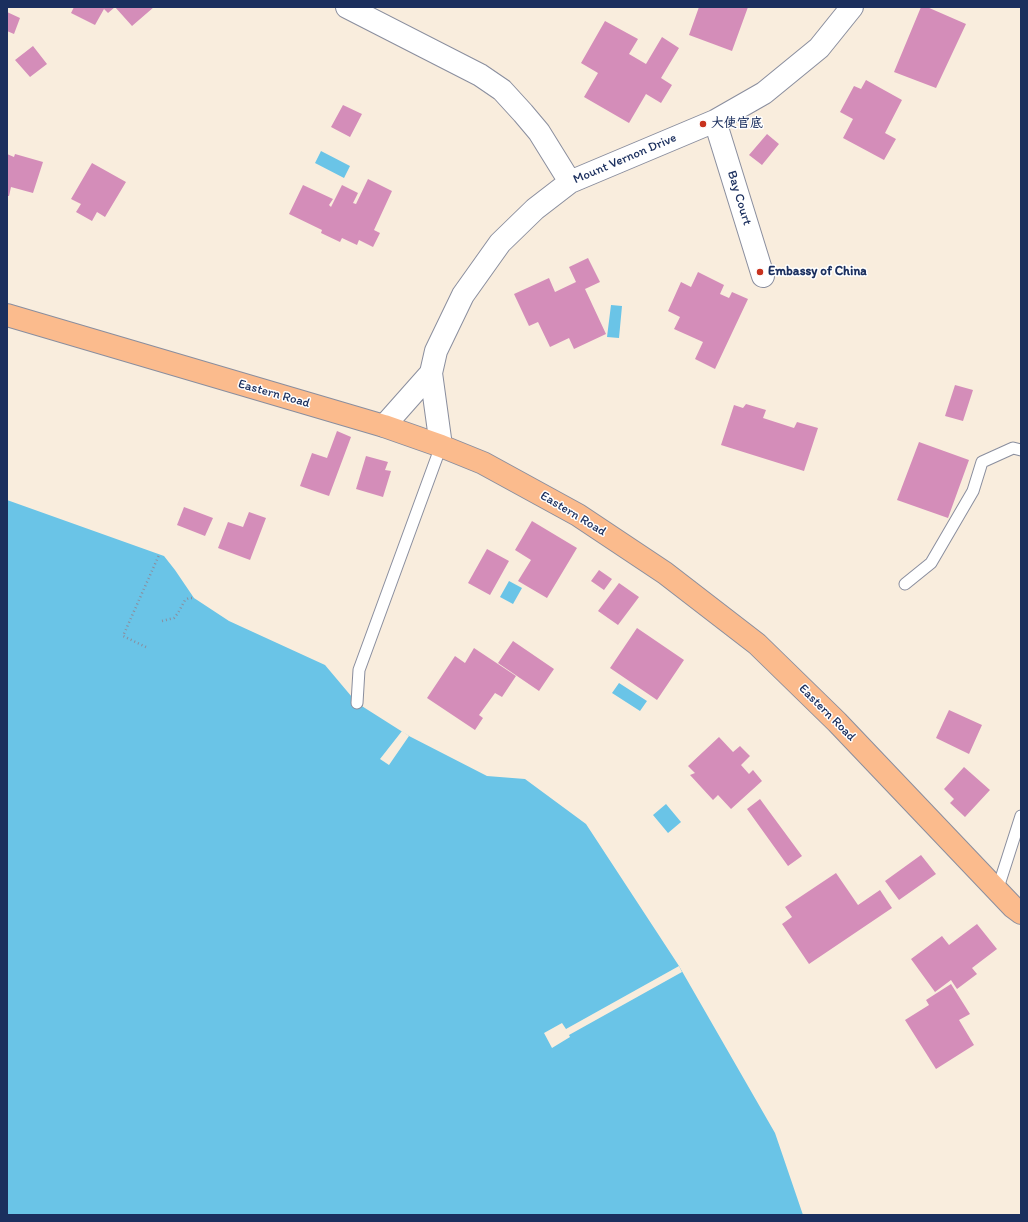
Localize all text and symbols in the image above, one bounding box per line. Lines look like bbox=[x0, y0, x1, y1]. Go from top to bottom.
place label: 大使官底 bbox=[711, 116, 763, 132]
marker: 大使官底 bbox=[698, 119, 708, 129]
street label: Mount Vernon Drive bbox=[571, 130, 679, 188]
street label: Bay Court bbox=[723, 169, 755, 227]
place label: Embassy of China bbox=[768, 264, 867, 280]
marker: Embassy of China bbox=[755, 267, 765, 277]
street label: Eastern Road bbox=[236, 376, 312, 412]
street label: Eastern Road bbox=[537, 488, 609, 540]
street label: Eastern Road bbox=[795, 681, 859, 745]

